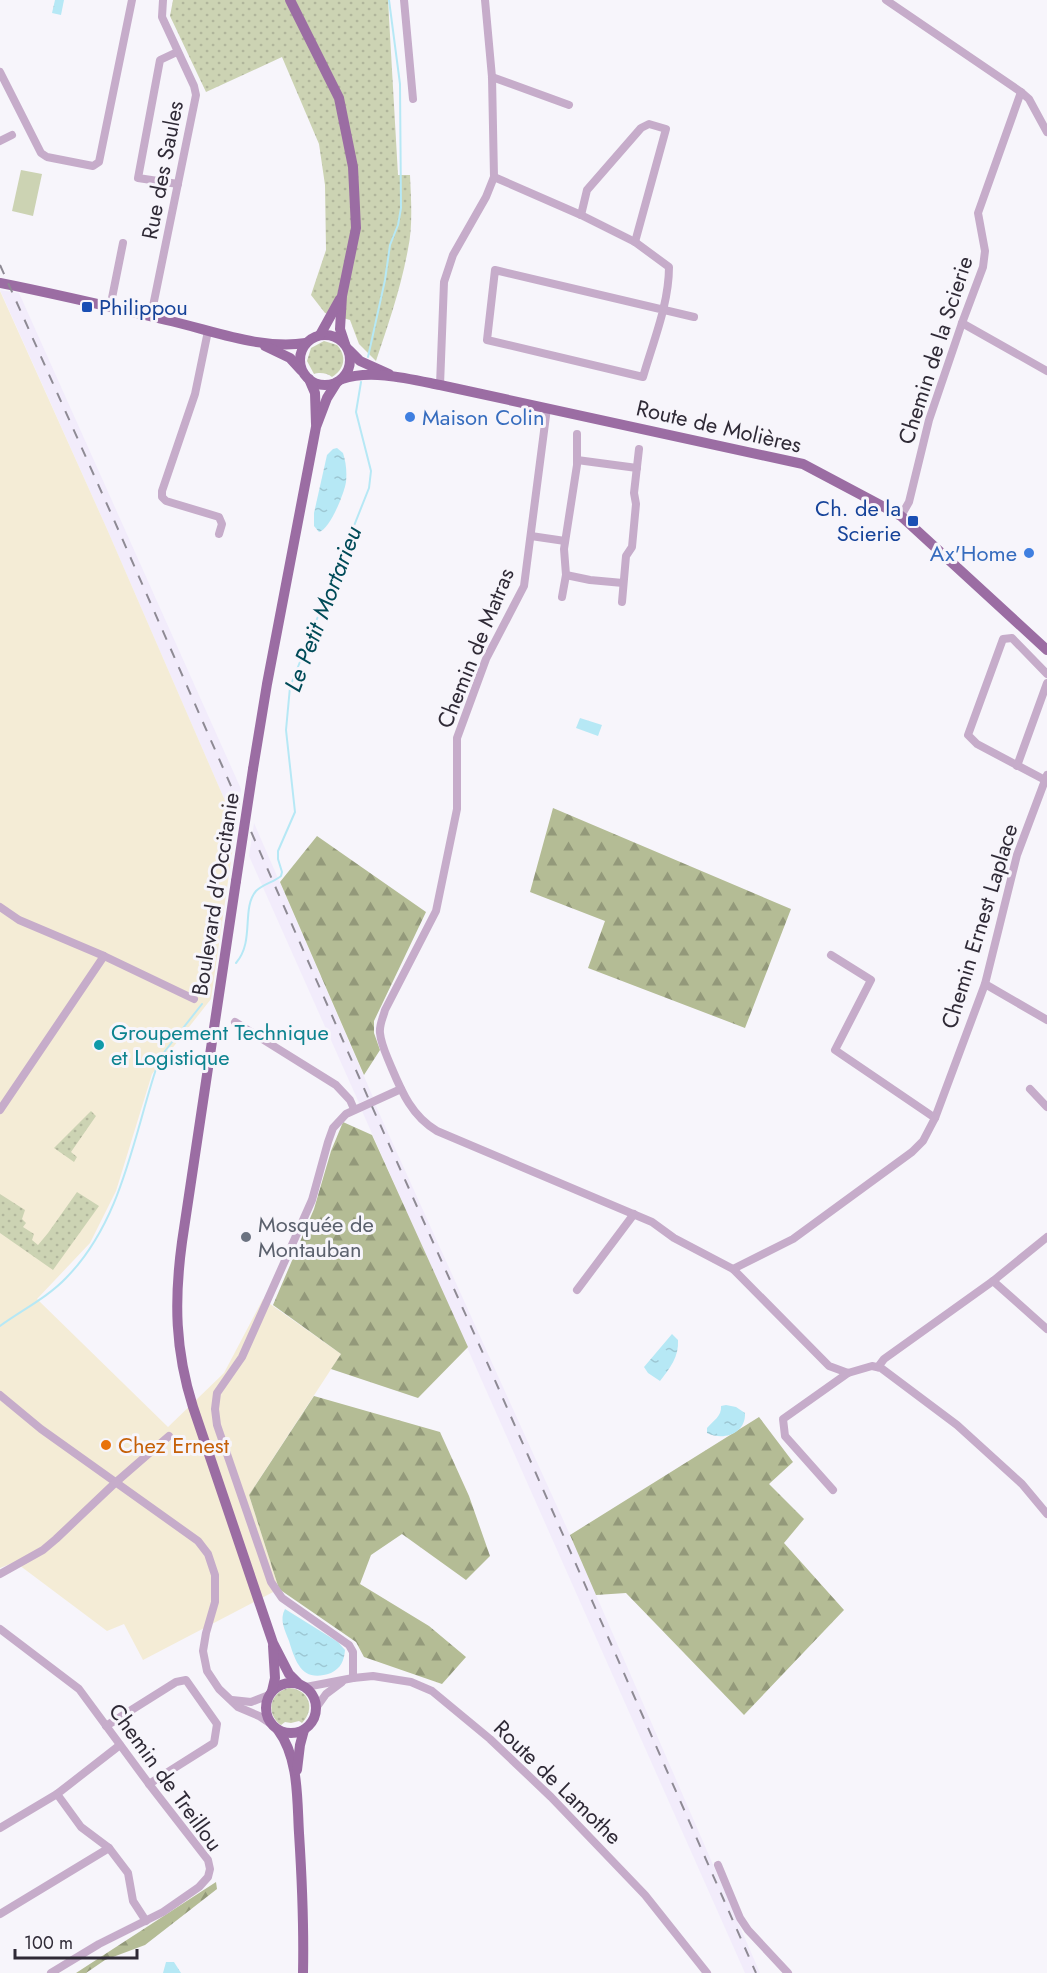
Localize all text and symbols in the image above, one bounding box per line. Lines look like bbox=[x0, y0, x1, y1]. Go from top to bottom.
street label: Rue des Saules bbox=[133, 98, 191, 242]
street label: Chemin de la Scierie bbox=[890, 252, 980, 448]
place label: Philippou bbox=[99, 291, 188, 323]
marker: Philippou bbox=[80, 300, 94, 314]
street label: Route de Molières bbox=[633, 391, 805, 461]
place label: Maison Colin bbox=[422, 401, 545, 433]
marker: Maison Colin bbox=[403, 410, 417, 424]
place label: Ch. de la Scierie bbox=[815, 492, 901, 549]
marker: Ch. de la Scierie bbox=[906, 514, 920, 528]
water label: Le Petit Mortarieu bbox=[275, 521, 370, 697]
place label: Ax'Home bbox=[930, 537, 1017, 569]
marker: Ax'Home bbox=[1022, 546, 1036, 560]
street label: Chemin de Matras bbox=[428, 563, 522, 733]
street label: Boulevard d'Occitanie bbox=[183, 790, 247, 998]
street label: Chemin Ernest Laplace bbox=[933, 820, 1025, 1032]
place label: Groupement Technique et Logistique bbox=[111, 1016, 329, 1073]
marker: Groupement Technique et Logistique bbox=[92, 1038, 106, 1052]
place label: Mosquée de Montauban bbox=[258, 1208, 374, 1265]
marker: Mosquée de Montauban bbox=[239, 1230, 253, 1244]
place label: Chez Ernest bbox=[118, 1429, 230, 1461]
marker: Chez Ernest bbox=[99, 1438, 113, 1452]
street label: Chemin de Treillou bbox=[101, 1696, 231, 1858]
street label: Route de Lamothe bbox=[487, 1712, 629, 1852]
scale bar bbox=[15, 1922, 136, 1960]
text: 100 m bbox=[24, 1930, 73, 1956]

